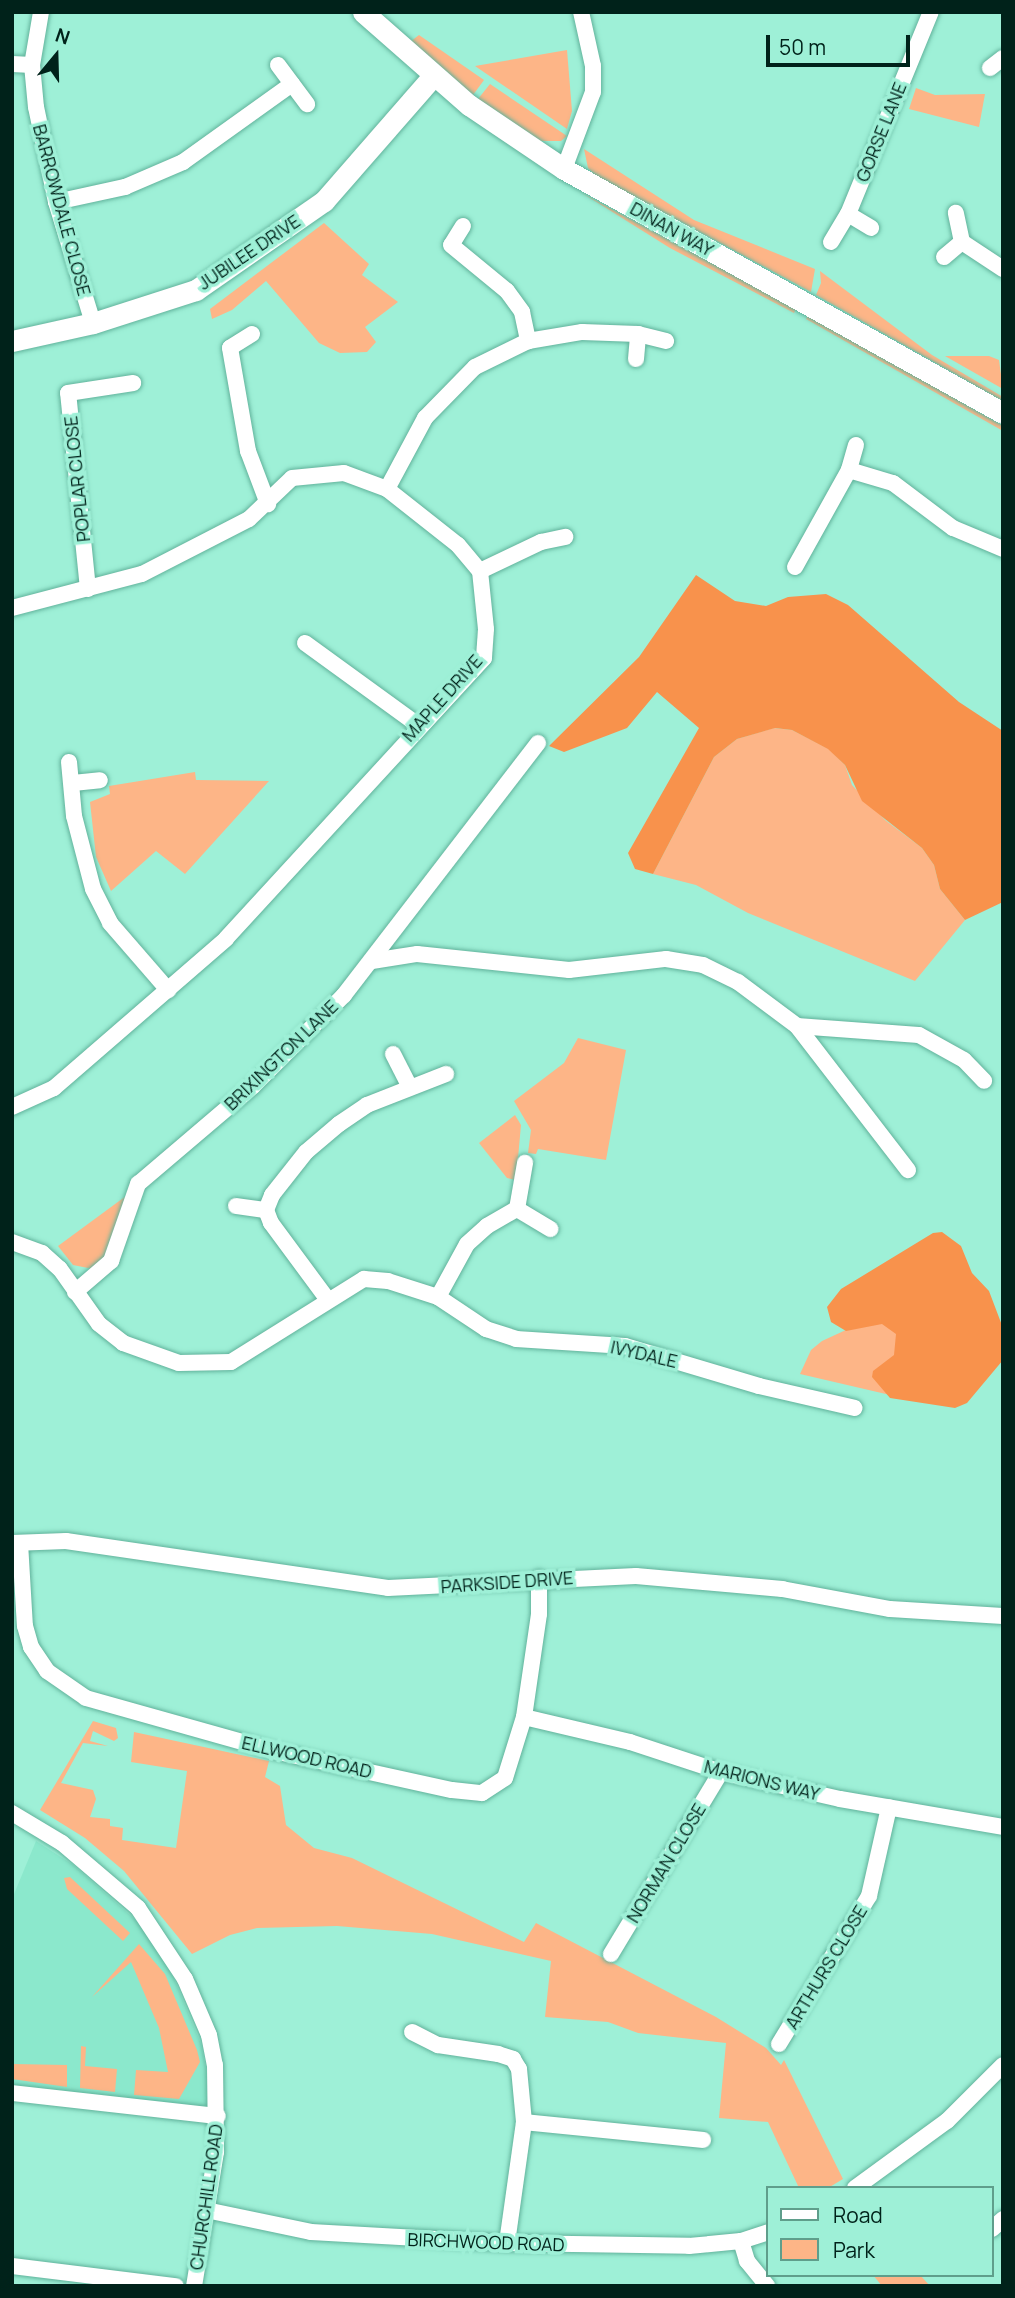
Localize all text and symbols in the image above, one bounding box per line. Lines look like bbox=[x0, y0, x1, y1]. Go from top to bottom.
north arrow bbox=[21, 21, 91, 91]
scale bar bbox=[770, 21, 914, 65]
text: N bbox=[52, 22, 74, 51]
text: 50 m bbox=[779, 33, 826, 61]
street label: GORSE LANE bbox=[851, 79, 911, 185]
street label: BARROWDALE CLOSE bbox=[29, 122, 95, 298]
street label: DINAN WAY bbox=[627, 197, 717, 261]
street label: JUBILEE DRIVE bbox=[194, 210, 304, 294]
street label: POPLAR CLOSE bbox=[60, 415, 94, 543]
street label: MAPLE DRIVE bbox=[397, 650, 487, 746]
street label: BRIXINGTON LANE bbox=[220, 995, 342, 1115]
street label: IVYDALE bbox=[609, 1336, 679, 1372]
street label: PARKSIDE DRIVE bbox=[440, 1567, 574, 1597]
street label: ELLWOOD ROAD bbox=[240, 1732, 374, 1782]
street label: MARIONS WAY bbox=[702, 1755, 822, 1805]
street label: NORMAN CLOSE bbox=[622, 1799, 710, 1927]
street label: ARTHURS CLOSE bbox=[781, 1901, 871, 2033]
street label: CHURCHILL ROAD bbox=[185, 2122, 227, 2272]
legend bbox=[766, 2186, 994, 2277]
text: Road bbox=[833, 2201, 883, 2229]
street label: BIRCHWOOD ROAD bbox=[407, 2228, 565, 2256]
text: Park bbox=[833, 2236, 875, 2264]

